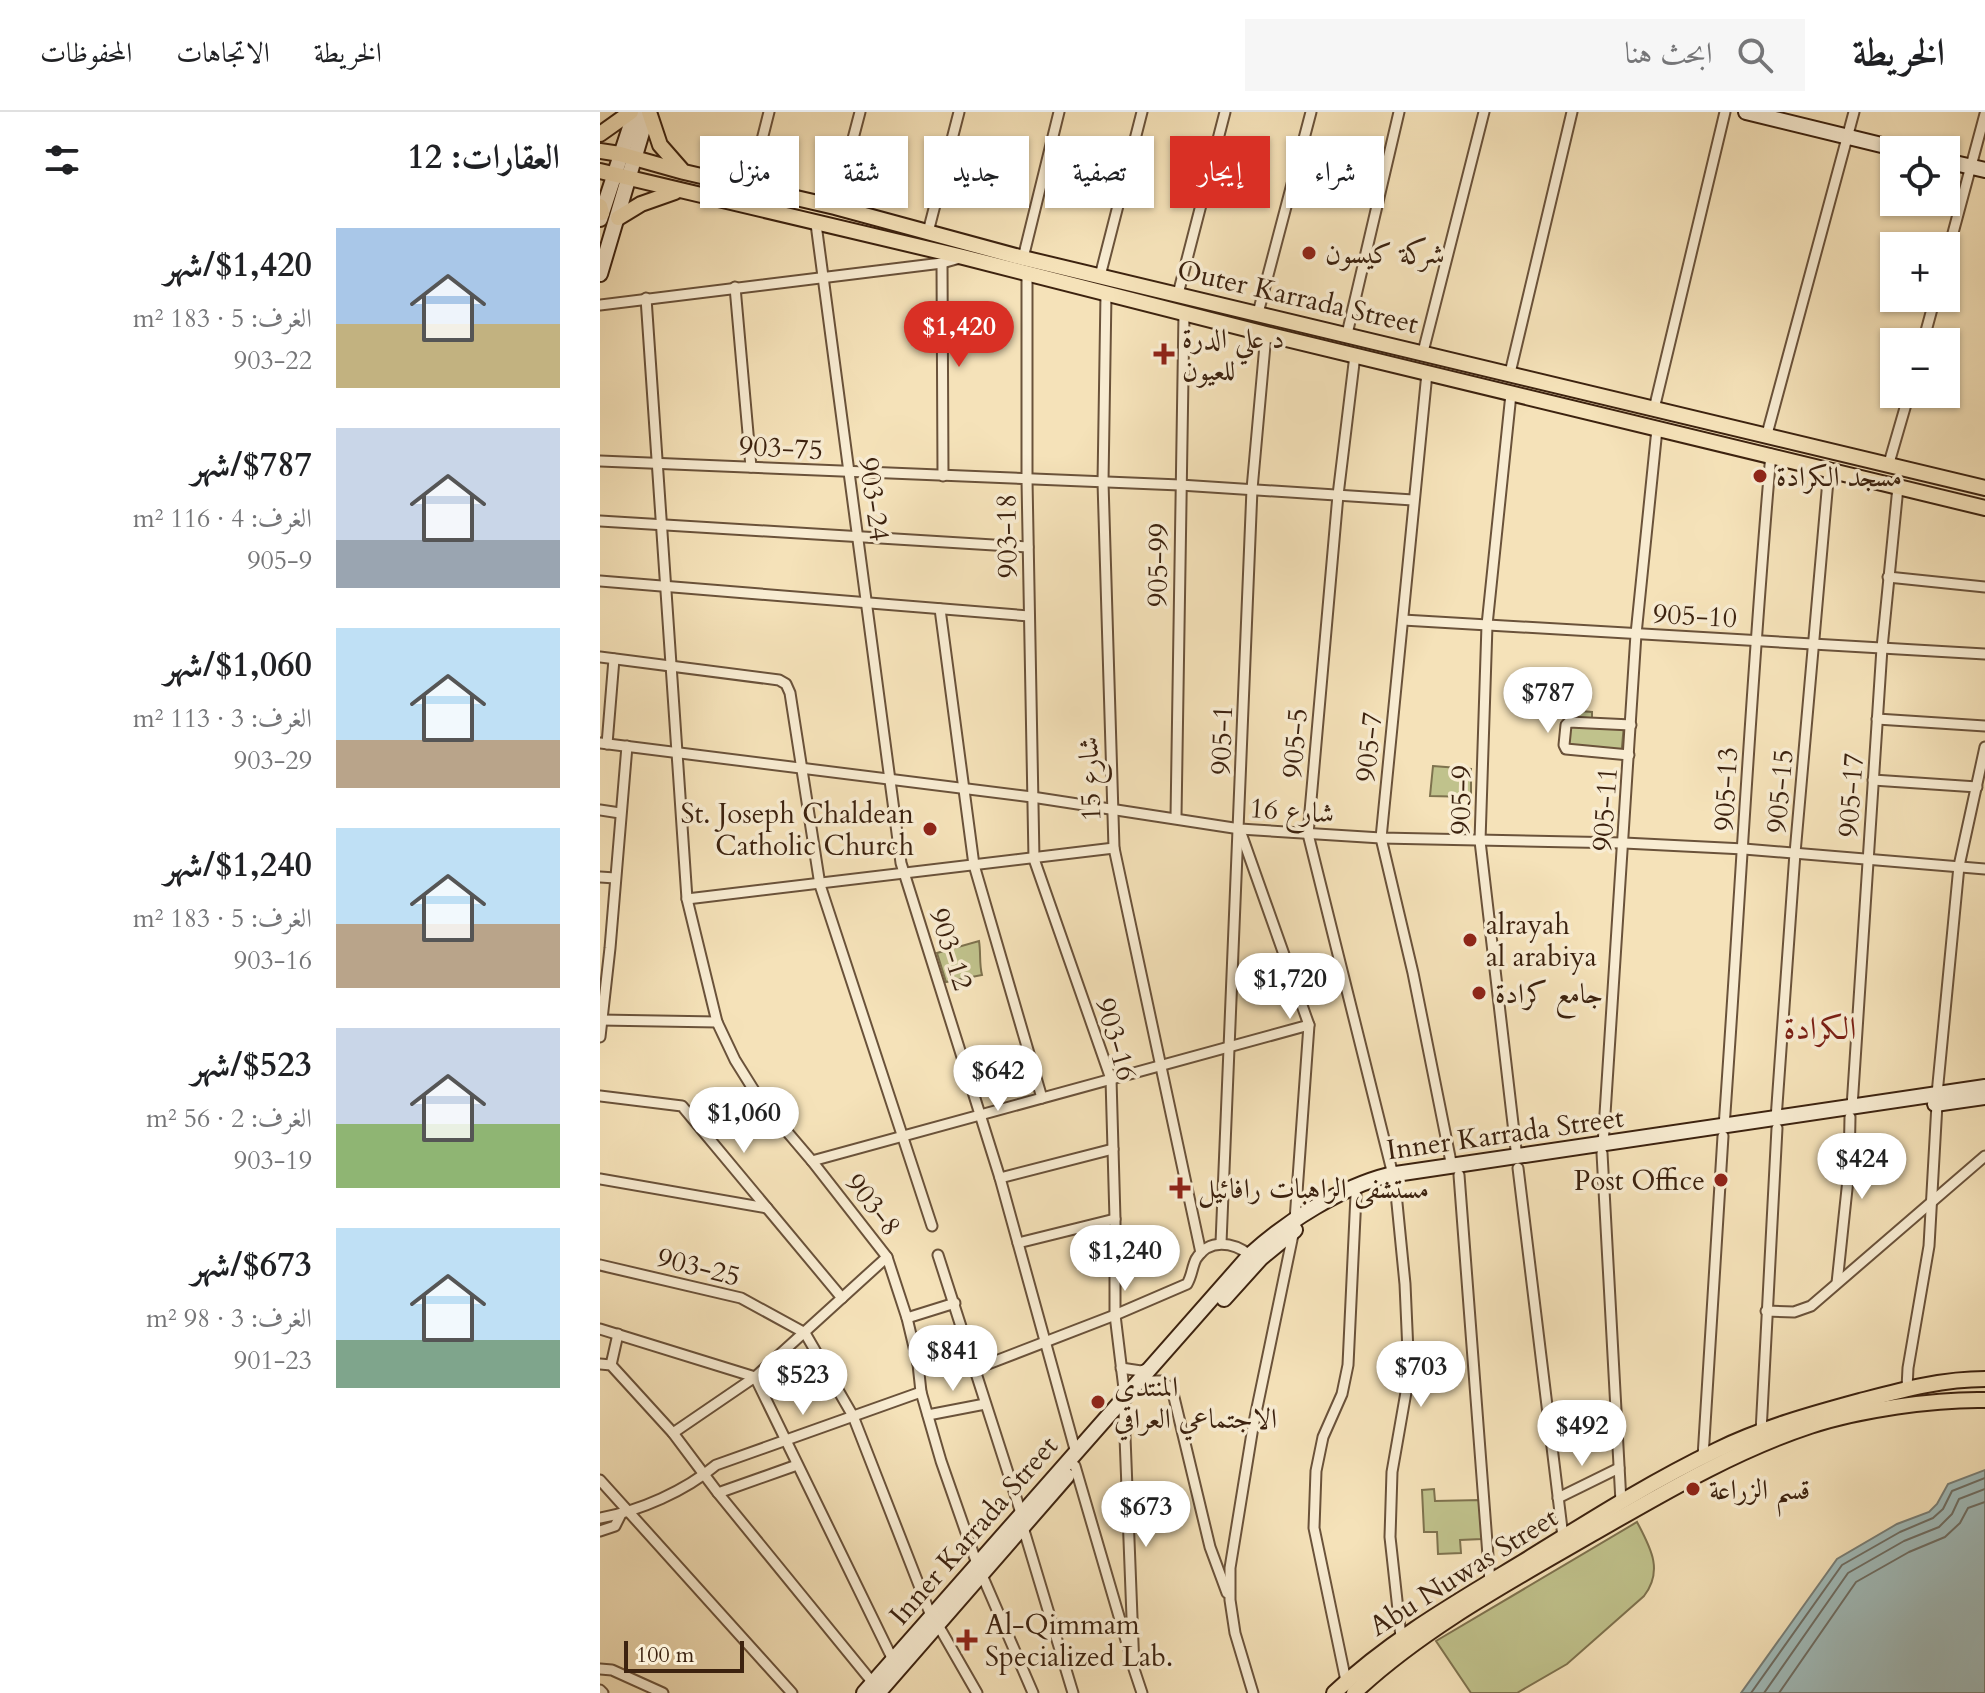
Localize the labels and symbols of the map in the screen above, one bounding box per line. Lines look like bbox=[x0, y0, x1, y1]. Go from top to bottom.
place label: شركة كيسون bbox=[1325, 235, 1445, 273]
marker: شركة كيسون bbox=[1300, 244, 1318, 262]
street label: Outer Karrada Street bbox=[1174, 251, 1422, 343]
pin: $1,420 bbox=[894, 301, 1024, 369]
place label: د علي الدرة للعيون bbox=[1182, 320, 1284, 390]
marker: د علي الدرة للعيون bbox=[1153, 343, 1175, 365]
street label: 903-75 bbox=[738, 427, 824, 469]
street label: 903-24 bbox=[849, 455, 899, 543]
place label: مسجد الكرادة bbox=[1776, 458, 1902, 496]
marker: مسجد الكرادة bbox=[1751, 467, 1769, 485]
street label: 903-18 bbox=[987, 494, 1027, 578]
street label: 905-99 bbox=[1138, 523, 1178, 607]
street label: 905-10 bbox=[1652, 595, 1738, 637]
pin: $787 bbox=[1501, 667, 1595, 735]
street label: 905-1 bbox=[1202, 704, 1242, 776]
street label: 905-5 bbox=[1273, 707, 1317, 780]
street label: 905-7 bbox=[1346, 710, 1392, 784]
street label: شارع 15 bbox=[1070, 736, 1114, 822]
street label: 905-13 bbox=[1705, 746, 1747, 832]
street label: 905-15 bbox=[1757, 747, 1803, 835]
street label: 905-17 bbox=[1829, 752, 1873, 838]
street label: 905-9 bbox=[1441, 765, 1481, 835]
street label: 905-11 bbox=[1583, 766, 1627, 852]
street label: شارع 16 bbox=[1248, 789, 1336, 837]
place label: St. Joseph Chaldean Catholic Church bbox=[680, 795, 914, 865]
marker: St. Joseph Chaldean Catholic Church bbox=[921, 820, 939, 838]
street label: 903-12 bbox=[920, 903, 982, 995]
place label: alrayah al arabiya bbox=[1486, 906, 1597, 976]
marker: alrayah al arabiya bbox=[1461, 931, 1479, 949]
pin: $1,720 bbox=[1225, 953, 1355, 1021]
place label: جامع كرادة bbox=[1495, 975, 1603, 1019]
marker: جامع كرادة bbox=[1470, 984, 1488, 1002]
street label: 903-16 bbox=[1086, 994, 1146, 1085]
district label: الكرادة bbox=[1784, 1007, 1856, 1051]
pin: $642 bbox=[951, 1045, 1045, 1113]
pin: $1,060 bbox=[679, 1087, 809, 1155]
street label: Inner Karrada Street bbox=[1384, 1099, 1626, 1169]
pin: $424 bbox=[1815, 1133, 1909, 1201]
place label: Post Office bbox=[1574, 1162, 1705, 1200]
street label: 903-8 bbox=[837, 1165, 910, 1244]
place label: مستشفى الراهبات رافائيل bbox=[1198, 1170, 1429, 1209]
marker: Post Office bbox=[1712, 1171, 1730, 1189]
marker: مستشفى الراهبات رافائيل bbox=[1169, 1177, 1191, 1199]
pin: $1,240 bbox=[1060, 1225, 1190, 1293]
street label: 903-25 bbox=[653, 1238, 744, 1296]
pin: $841 bbox=[906, 1325, 1000, 1393]
pin: $703 bbox=[1374, 1341, 1468, 1409]
pin: $523 bbox=[756, 1349, 850, 1417]
place label: المنتدى الاجتماعي العراقي bbox=[1114, 1368, 1277, 1441]
marker: المنتدى الاجتماعي العراقي bbox=[1089, 1393, 1107, 1411]
pin: $492 bbox=[1535, 1400, 1629, 1468]
street label: Inner Karrada Street bbox=[881, 1428, 1067, 1633]
place label: قسم الزراعة bbox=[1709, 1471, 1810, 1517]
marker: قسم الزراعة bbox=[1684, 1480, 1702, 1498]
pin: $673 bbox=[1099, 1481, 1193, 1549]
street label: Abu Nuwas Street bbox=[1362, 1498, 1565, 1645]
place label: Al-Qimmam Specialized Lab. bbox=[985, 1606, 1173, 1676]
marker: Al-Qimmam Specialized Lab. bbox=[956, 1629, 978, 1651]
scale bar bbox=[624, 1637, 744, 1673]

